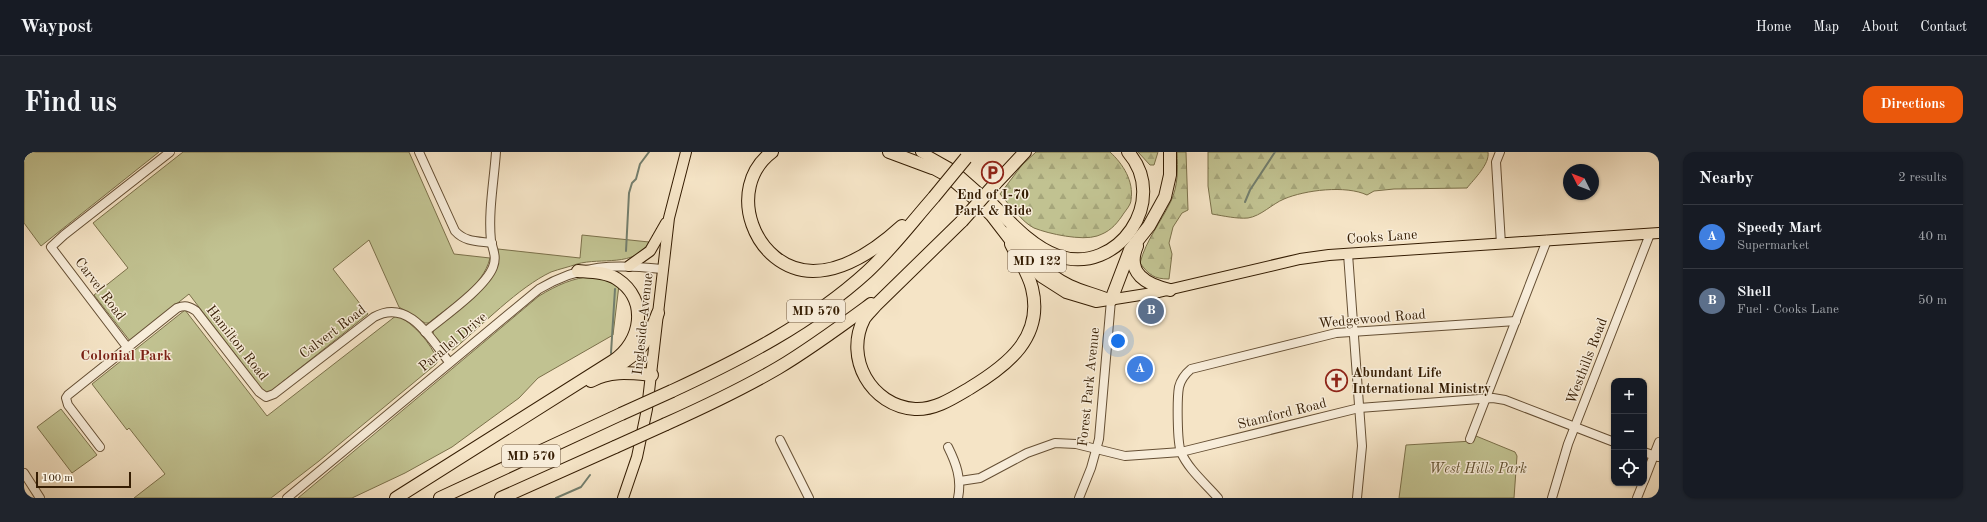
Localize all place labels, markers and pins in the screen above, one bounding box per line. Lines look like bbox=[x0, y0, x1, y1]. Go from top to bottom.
parking icon: End of I-70 Park & Ride bbox=[980, 160, 1006, 186]
place label: End of I-70 Park & Ride bbox=[954, 188, 1032, 218]
pin: B bbox=[1138, 296, 1164, 326]
pin: A bbox=[1127, 354, 1153, 384]
place label: Abundant Life International Ministry bbox=[1352, 366, 1491, 396]
church icon: Abundant Life International Ministry bbox=[1323, 368, 1349, 394]

